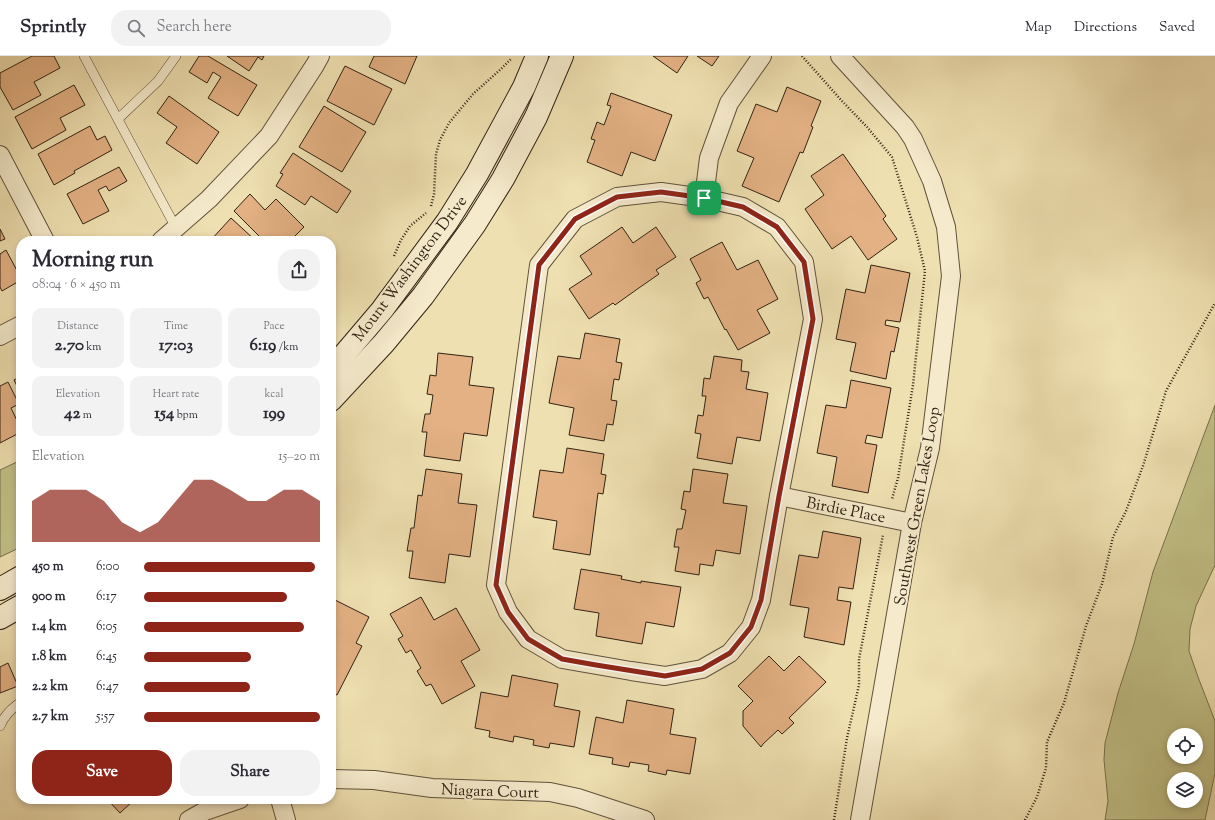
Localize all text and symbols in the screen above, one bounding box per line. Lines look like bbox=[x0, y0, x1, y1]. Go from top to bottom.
search box bbox=[111, 10, 391, 46]
text: Sprintly bbox=[20, 14, 87, 41]
icon: search bbox=[125, 17, 147, 39]
text: Search here bbox=[157, 17, 232, 38]
text: Map bbox=[1025, 18, 1052, 38]
text: Directions bbox=[1074, 18, 1137, 38]
text: Saved bbox=[1159, 18, 1195, 38]
pin bbox=[687, 181, 721, 215]
icon: arrive bbox=[693, 187, 715, 209]
street label: Mount Washington Drive bbox=[348, 192, 474, 347]
text: Morning run bbox=[32, 245, 154, 277]
button: share bbox=[278, 249, 320, 291]
text: 08:04 · 6 × 450 m bbox=[32, 276, 120, 294]
text: Distance bbox=[57, 318, 99, 334]
text: Time bbox=[164, 318, 188, 334]
text: Pace bbox=[263, 318, 285, 334]
text: 2.70 bbox=[55, 334, 84, 358]
text: 17:03 bbox=[159, 334, 193, 358]
text: 6:19 bbox=[250, 334, 276, 358]
text: km bbox=[84, 339, 101, 355]
text: /km bbox=[276, 339, 298, 355]
text: Elevation bbox=[56, 386, 100, 402]
text: Heart rate bbox=[153, 386, 199, 402]
text: kcal bbox=[265, 386, 283, 402]
text: 42 bbox=[64, 402, 81, 426]
text: 154 bbox=[154, 402, 174, 426]
text: 199 bbox=[263, 402, 285, 426]
street label: Southwest Green Lakes Loop bbox=[890, 405, 947, 608]
text: m bbox=[81, 407, 92, 423]
text: bpm bbox=[174, 407, 198, 423]
text: Elevation bbox=[32, 448, 85, 466]
text: 15–20 m bbox=[278, 448, 320, 466]
street label: Birdie Place bbox=[804, 493, 887, 530]
text: 450 m bbox=[32, 558, 63, 576]
text: 6:00 bbox=[96, 558, 119, 576]
text: 900 m bbox=[32, 588, 66, 606]
text: 6:17 bbox=[96, 588, 117, 606]
text: 1.4 km bbox=[32, 618, 67, 636]
text: 6:05 bbox=[96, 618, 117, 636]
text: 1.8 km bbox=[32, 648, 67, 666]
text: 6:45 bbox=[96, 648, 117, 666]
text: 2.2 km bbox=[32, 678, 68, 696]
text: 6:47 bbox=[96, 678, 119, 696]
text: 2.7 km bbox=[32, 708, 68, 726]
text: 5:57 bbox=[96, 708, 115, 726]
map controls bbox=[1167, 728, 1203, 808]
button: locate bbox=[1167, 728, 1203, 764]
button: Save bbox=[32, 750, 172, 796]
button: Share bbox=[180, 750, 320, 796]
button: layers bbox=[1167, 772, 1203, 808]
street label: Niagara Court bbox=[441, 779, 540, 806]

